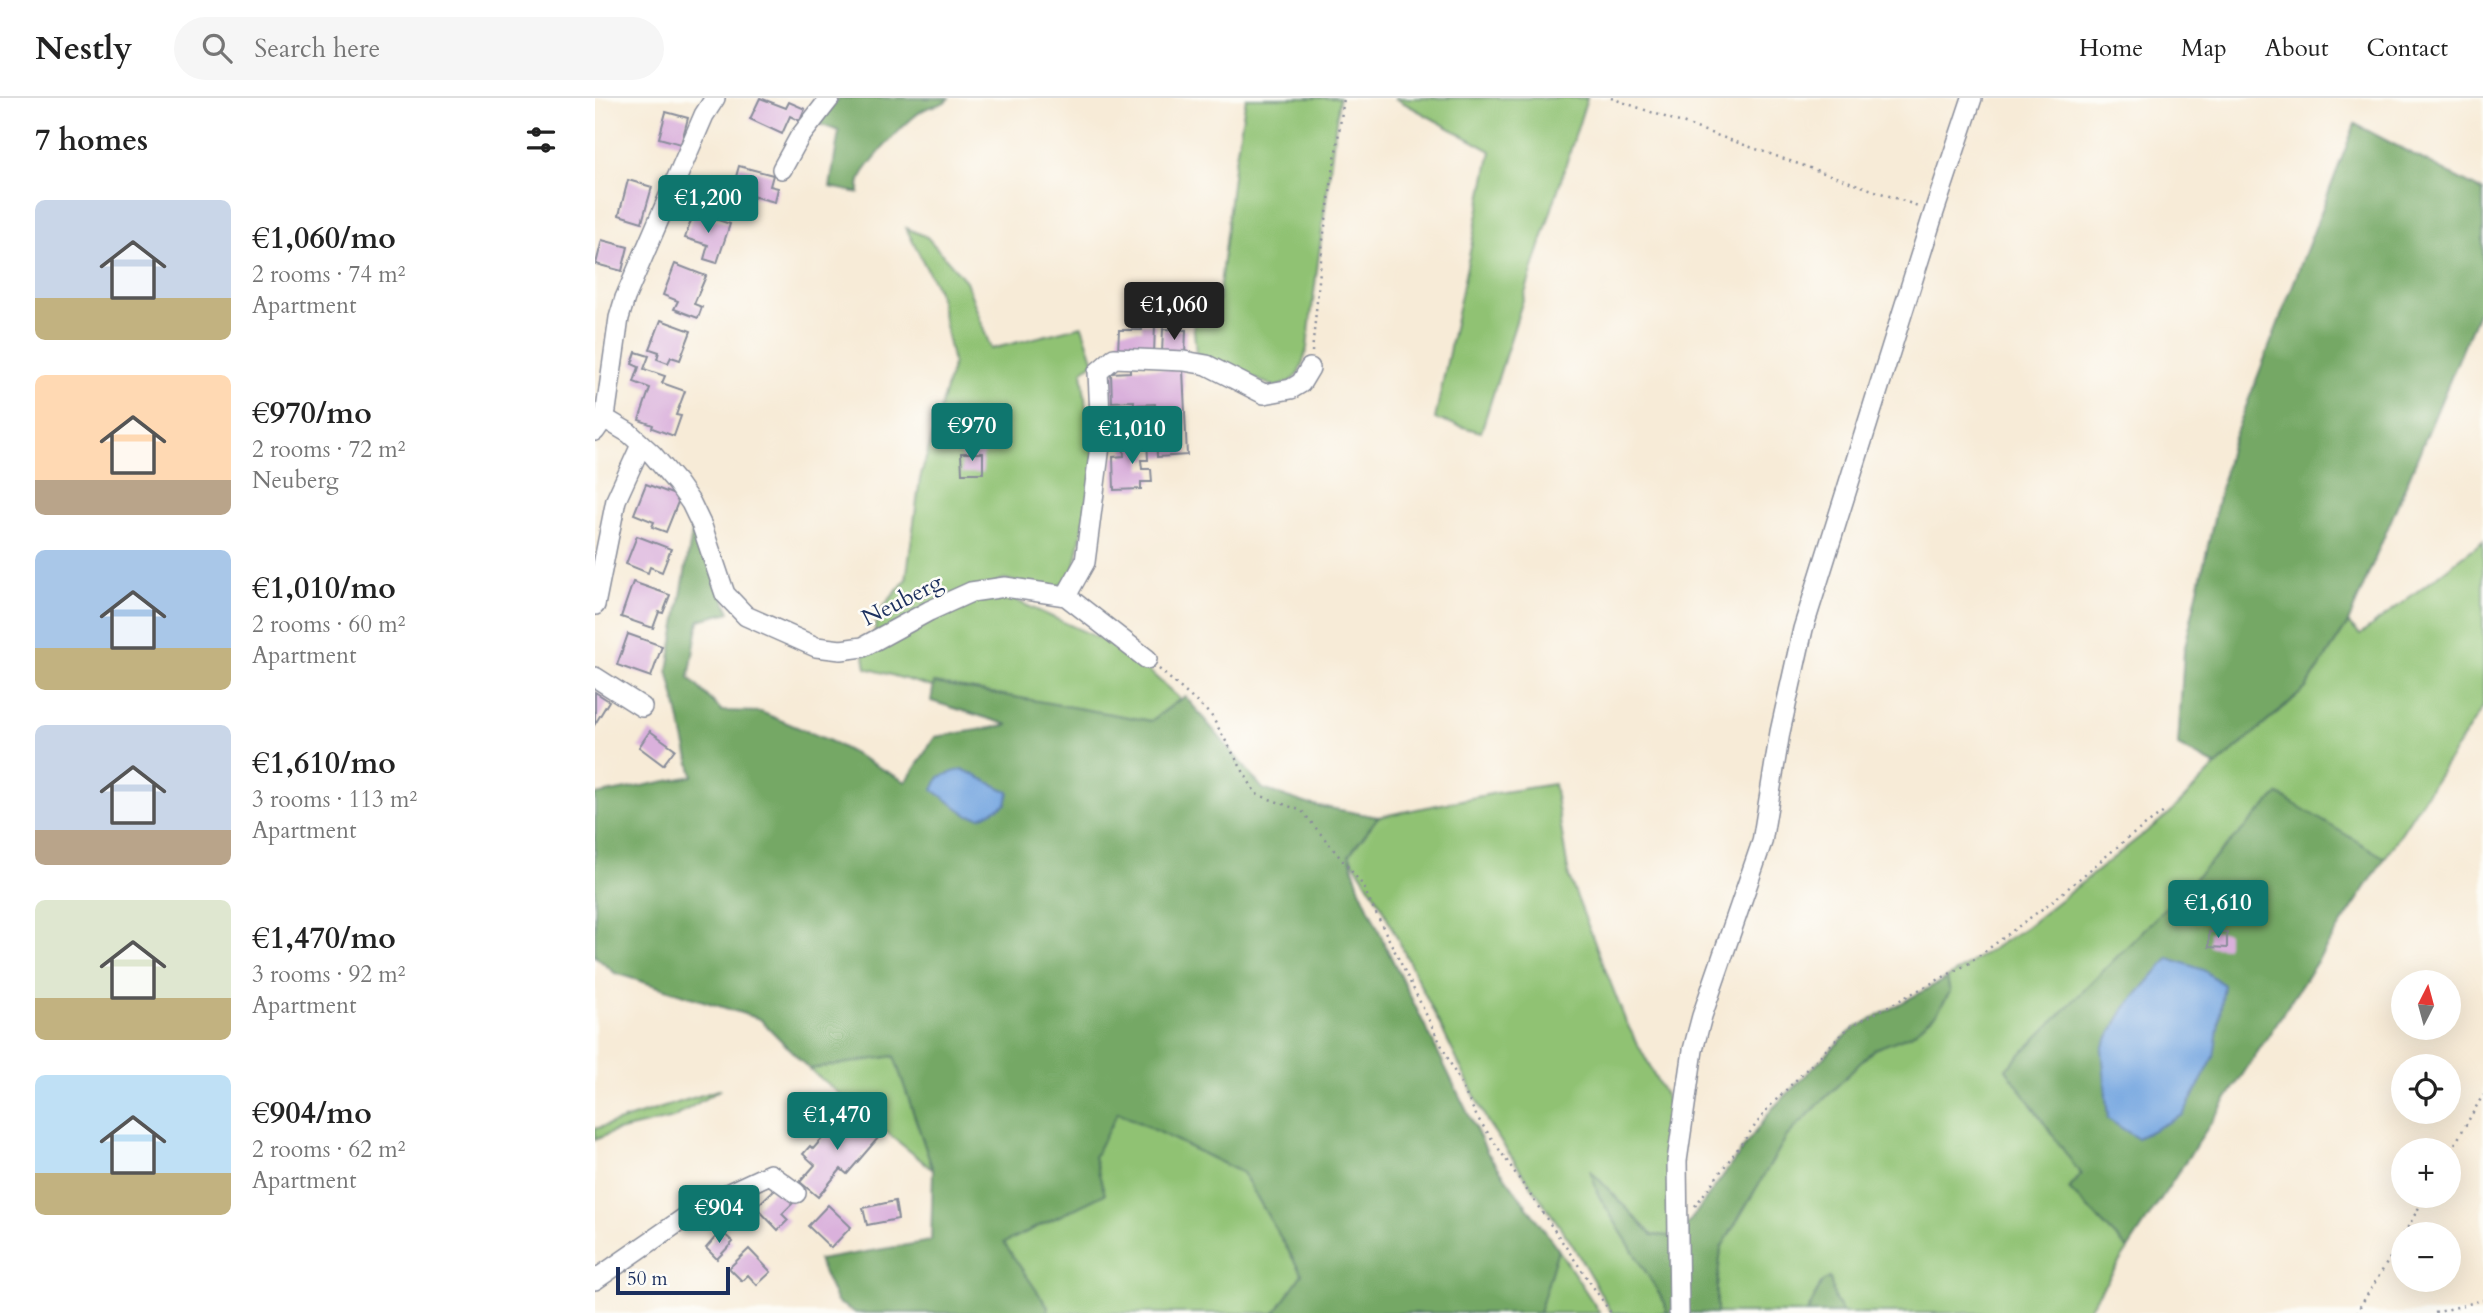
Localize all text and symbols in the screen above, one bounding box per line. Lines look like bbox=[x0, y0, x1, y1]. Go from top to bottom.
search box bbox=[174, 17, 664, 80]
text: Nestly bbox=[35, 26, 132, 71]
icon: search bbox=[198, 29, 236, 67]
text: Search here bbox=[254, 31, 380, 66]
text: Home bbox=[2079, 32, 2143, 65]
text: Map bbox=[2181, 32, 2227, 65]
text: About bbox=[2265, 32, 2329, 65]
text: Contact bbox=[2367, 32, 2448, 65]
text: 7 homes bbox=[35, 120, 148, 161]
icon: filters bbox=[522, 121, 560, 159]
pin: €1,200 bbox=[651, 176, 765, 235]
text: €1,200 bbox=[674, 182, 742, 213]
text: €1,060/mo bbox=[252, 218, 396, 259]
icon: home bbox=[91, 228, 175, 312]
text: 2 rooms · 74 m² bbox=[252, 259, 405, 290]
pin: €1,060 bbox=[1117, 282, 1231, 342]
text: €1,060 bbox=[1140, 289, 1208, 320]
text: Apartment bbox=[252, 290, 356, 321]
text: €970/mo bbox=[252, 393, 372, 434]
icon: home bbox=[91, 403, 175, 487]
pin: €970 bbox=[931, 404, 1013, 463]
pin: €1,010 bbox=[1075, 406, 1189, 466]
text: €970 bbox=[947, 410, 997, 441]
text: €1,010 bbox=[1098, 413, 1166, 444]
text: 2 rooms · 72 m² bbox=[252, 434, 405, 465]
text: Neuberg bbox=[252, 465, 339, 496]
street label: Neuberg bbox=[856, 566, 948, 634]
text: €1,010/mo bbox=[252, 568, 396, 609]
icon: home bbox=[91, 578, 175, 662]
text: 2 rooms · 60 m² bbox=[252, 609, 405, 640]
text: Apartment bbox=[252, 640, 356, 671]
text: €1,610/mo bbox=[252, 743, 396, 784]
icon: home bbox=[91, 753, 175, 837]
text: 3 rooms · 113 m² bbox=[252, 784, 417, 815]
text: Apartment bbox=[252, 815, 356, 846]
pin: €1,610 bbox=[2161, 880, 2275, 940]
text: €1,610 bbox=[2184, 887, 2252, 918]
text: €1,470/mo bbox=[252, 918, 396, 959]
icon: home bbox=[91, 928, 175, 1012]
text: 3 rooms · 92 m² bbox=[252, 959, 405, 990]
north arrow bbox=[2391, 970, 2461, 1040]
map controls bbox=[2391, 970, 2461, 1292]
text: Apartment bbox=[252, 990, 356, 1021]
button: locate bbox=[2391, 1054, 2461, 1124]
text: €904/mo bbox=[252, 1093, 372, 1134]
pin: €1,470 bbox=[780, 1093, 894, 1152]
text: €1,470 bbox=[803, 1099, 871, 1130]
icon: home bbox=[91, 1103, 175, 1187]
text: 2 rooms · 62 m² bbox=[252, 1134, 405, 1165]
button: + bbox=[2391, 1138, 2461, 1208]
text: Apartment bbox=[252, 1165, 356, 1196]
pin: €904 bbox=[678, 1186, 760, 1245]
text: €904 bbox=[694, 1192, 744, 1223]
button: − bbox=[2391, 1222, 2461, 1292]
scale bar bbox=[616, 1264, 730, 1296]
text: 50 m bbox=[627, 1266, 668, 1292]

